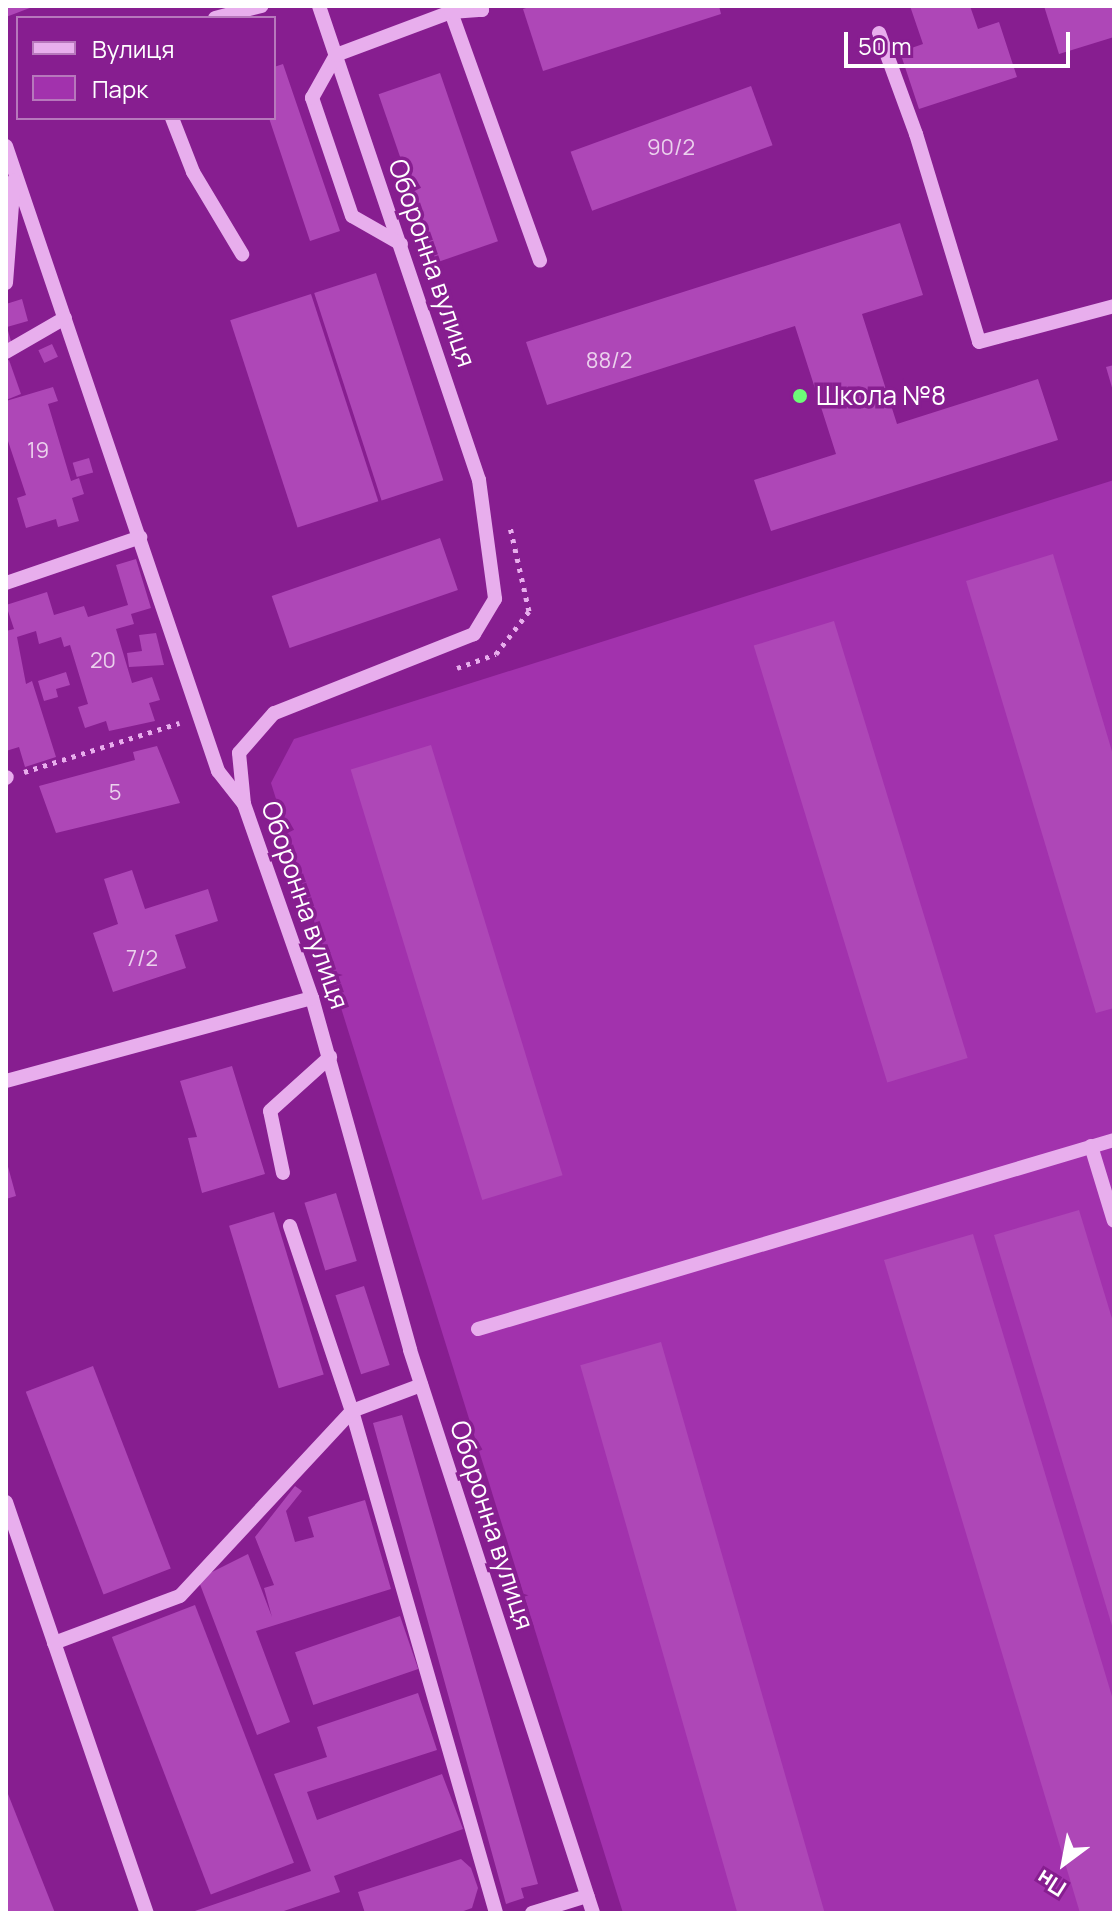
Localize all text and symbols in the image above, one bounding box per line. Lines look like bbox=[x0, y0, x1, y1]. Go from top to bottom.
legend bbox=[16, 16, 276, 120]
scale bar bbox=[848, 16, 1074, 66]
text: 50 m bbox=[858, 29, 912, 62]
text: Вулиця bbox=[92, 32, 174, 65]
text: Парк bbox=[92, 72, 148, 105]
house number: 90/2 bbox=[647, 135, 695, 161]
street label: Оборонна вулиця bbox=[382, 155, 482, 371]
house number: 88/2 bbox=[586, 348, 632, 374]
place label: Школа №8 bbox=[816, 380, 946, 412]
marker: Школа №8 bbox=[791, 387, 809, 405]
house number: 19 bbox=[27, 438, 49, 464]
house number: 20 bbox=[90, 648, 116, 674]
house number: 5 bbox=[109, 780, 121, 806]
street label: Оборонна вулиця bbox=[255, 797, 355, 1013]
house number: 7/2 bbox=[126, 946, 158, 972]
street label: Оборонна вулиця bbox=[444, 1417, 540, 1633]
north arrow bbox=[1024, 1823, 1104, 1903]
text: Пн bbox=[1031, 1863, 1072, 1904]

